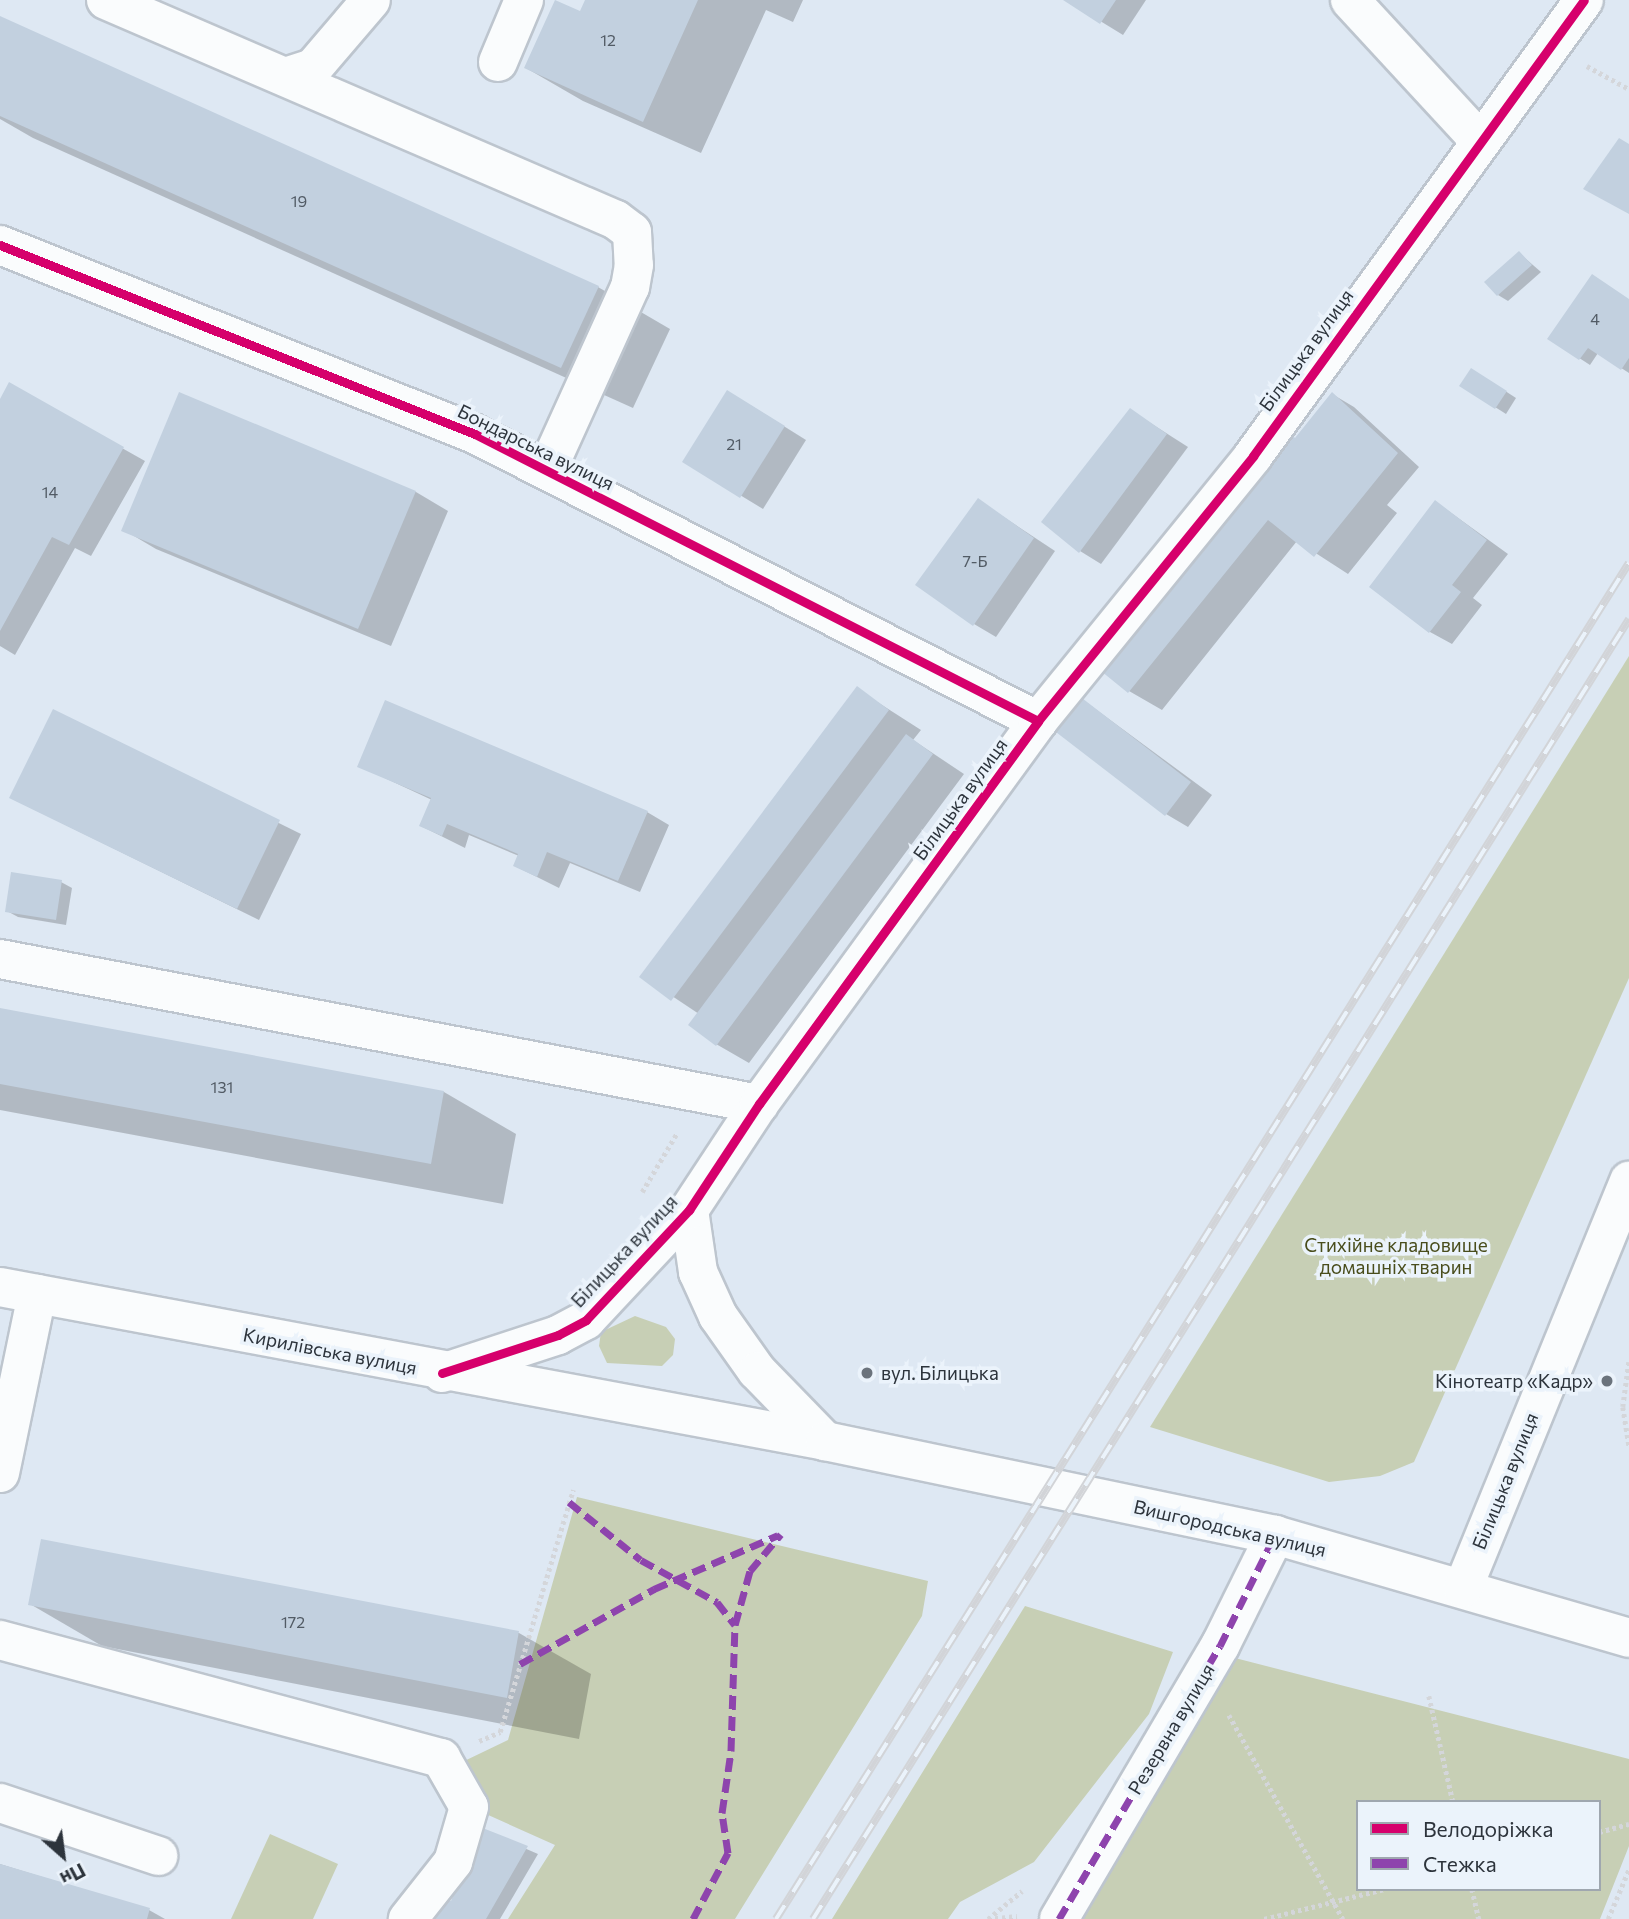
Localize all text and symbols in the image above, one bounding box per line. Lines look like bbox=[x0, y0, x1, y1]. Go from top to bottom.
house number: 12 bbox=[600, 30, 616, 50]
house number: 19 bbox=[291, 191, 307, 211]
street label: Білицька вулиця bbox=[1254, 285, 1358, 415]
house number: 4 bbox=[1590, 309, 1600, 329]
street label: Бондарська вулиця bbox=[454, 399, 618, 495]
house number: 21 bbox=[726, 434, 742, 454]
house number: 14 bbox=[42, 482, 58, 502]
house number: 7-Б bbox=[962, 551, 988, 571]
street label: Білицька вулиця bbox=[908, 734, 1012, 864]
house number: 131 bbox=[211, 1077, 233, 1097]
street label: Білицька вулиця bbox=[566, 1190, 682, 1312]
park label: Стихійне кладовище домашніх тварин bbox=[1304, 1234, 1488, 1278]
street label: Кирилівська вулиця bbox=[241, 1323, 419, 1379]
place label: вул. Білицька bbox=[881, 1362, 999, 1384]
marker: вул. Білицька bbox=[859, 1365, 875, 1381]
place label: Кінотеатр «Кадр» bbox=[1435, 1370, 1593, 1392]
marker: Кінотеатр «Кадр» bbox=[1599, 1373, 1615, 1389]
street label: Білицька вулиця bbox=[1467, 1409, 1543, 1553]
street label: Вишгородська вулиця bbox=[1132, 1495, 1328, 1561]
house number: 172 bbox=[281, 1612, 305, 1632]
street label: Резервна вулиця bbox=[1123, 1660, 1219, 1798]
legend bbox=[1356, 1800, 1601, 1891]
text: Велодоріжка bbox=[1423, 1816, 1553, 1841]
north arrow bbox=[28, 1821, 98, 1891]
text: Стежка bbox=[1423, 1851, 1497, 1876]
text: Пн bbox=[57, 1859, 90, 1891]

